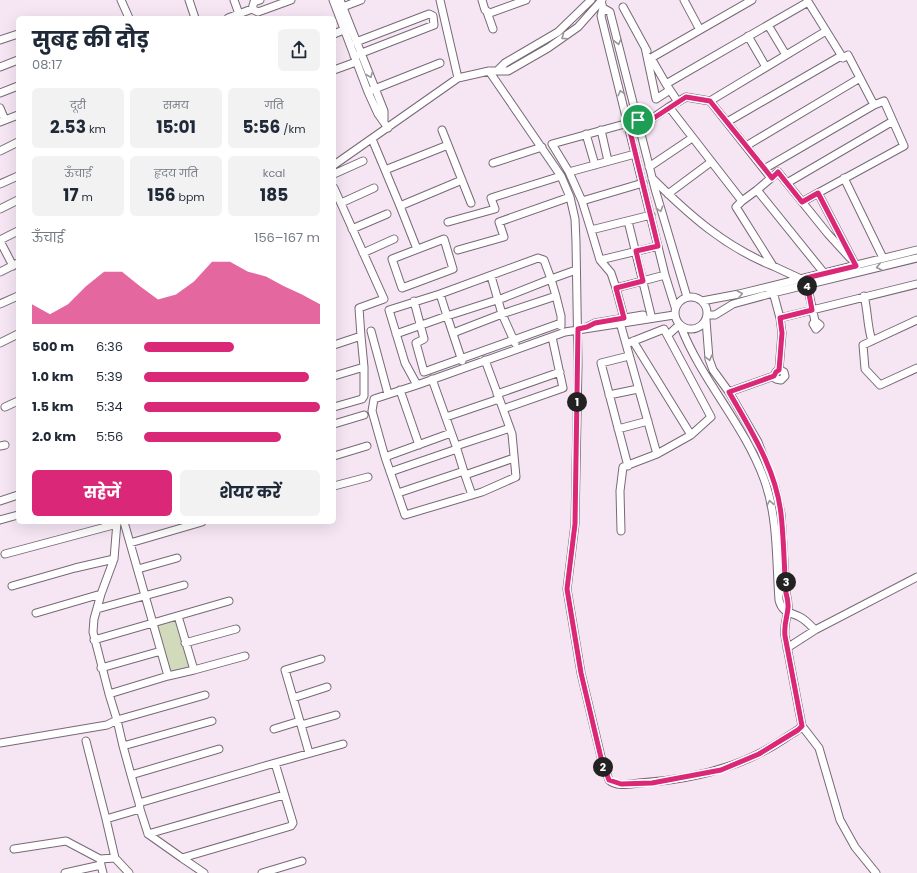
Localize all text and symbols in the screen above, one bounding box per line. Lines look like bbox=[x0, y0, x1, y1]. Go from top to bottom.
text: सुबह की दौड़ bbox=[32, 24, 149, 55]
button: share bbox=[278, 29, 320, 71]
one-way arrow bbox=[561, 32, 568, 40]
one-way arrow bbox=[613, 39, 621, 45]
text: 08:17 bbox=[32, 55, 62, 74]
one-way arrow bbox=[365, 72, 373, 79]
one-way arrow bbox=[617, 90, 626, 97]
text: दूरी bbox=[70, 97, 86, 113]
text: समय bbox=[163, 97, 189, 113]
text: गति bbox=[264, 97, 284, 113]
pin bbox=[621, 103, 655, 137]
icon: arrive bbox=[627, 109, 649, 131]
text: 2.53 bbox=[50, 115, 86, 139]
text: 15:01 bbox=[156, 115, 196, 139]
text: 5:56 bbox=[243, 115, 280, 139]
text: km bbox=[86, 121, 106, 137]
text: /km bbox=[280, 121, 305, 137]
text: ऊँचाई bbox=[64, 165, 92, 181]
text: हृदय गति bbox=[154, 165, 198, 181]
text: kcal bbox=[263, 165, 285, 181]
text: 17 bbox=[63, 183, 79, 207]
text: 156 bbox=[147, 183, 176, 207]
text: 185 bbox=[260, 183, 288, 207]
text: m bbox=[79, 189, 93, 205]
text: bpm bbox=[176, 189, 205, 205]
one-way arrow bbox=[655, 205, 664, 212]
text: ऊँचाई bbox=[32, 228, 64, 247]
text: 156–167 m bbox=[254, 228, 320, 247]
one-way arrow bbox=[876, 263, 882, 271]
pin: 4 bbox=[797, 276, 817, 296]
text: 4 bbox=[803, 278, 811, 294]
one-way arrow bbox=[736, 290, 743, 299]
text: 500 m bbox=[32, 337, 74, 356]
text: 6:36 bbox=[96, 337, 123, 356]
one-way arrow bbox=[705, 355, 713, 362]
text: 1.0 km bbox=[32, 367, 74, 386]
text: 5:39 bbox=[96, 367, 123, 386]
pin: 1 bbox=[567, 392, 587, 412]
text: 1 bbox=[575, 394, 579, 410]
text: 1.5 km bbox=[32, 397, 74, 416]
text: 5:34 bbox=[96, 397, 123, 416]
text: 2.0 km bbox=[32, 427, 76, 446]
text: 5:56 bbox=[96, 427, 123, 446]
button: सहेजें bbox=[32, 470, 172, 516]
button: शेयर करें bbox=[180, 470, 320, 516]
one-way arrow bbox=[766, 500, 775, 506]
pin: 3 bbox=[776, 572, 796, 592]
text: 3 bbox=[783, 574, 789, 590]
pin: 2 bbox=[593, 757, 613, 777]
text: 2 bbox=[600, 759, 606, 775]

